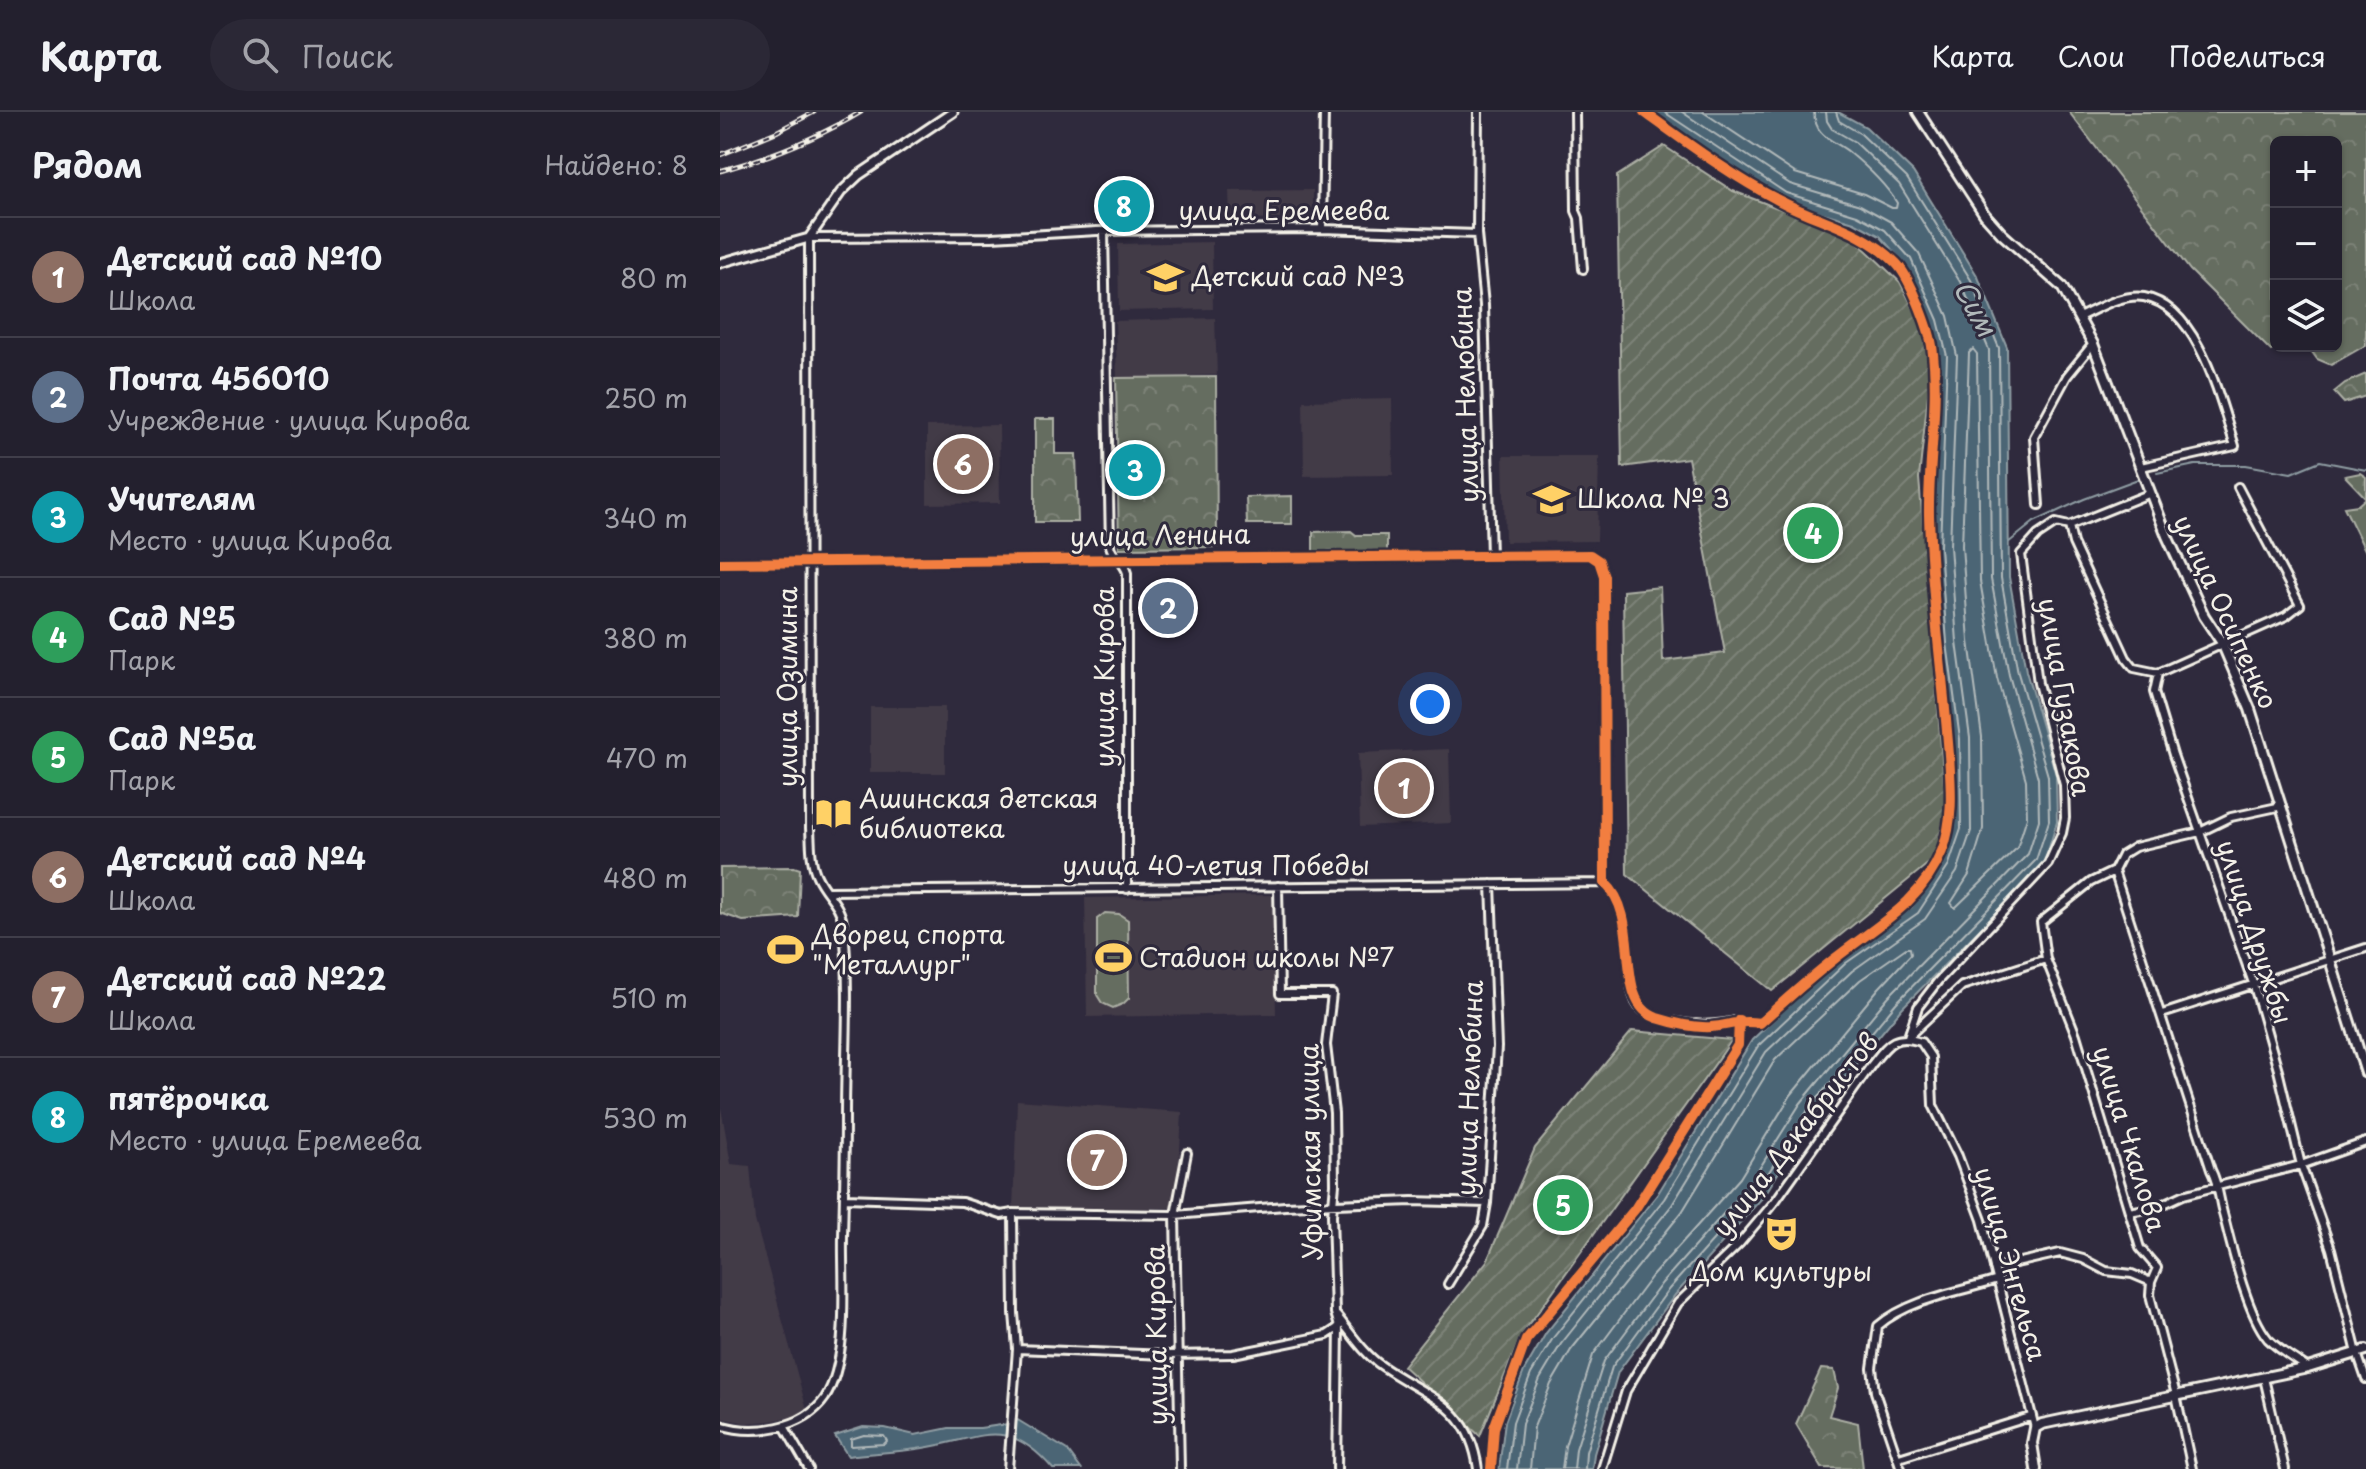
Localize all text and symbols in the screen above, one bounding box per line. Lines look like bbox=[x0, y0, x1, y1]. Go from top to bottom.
search box bbox=[210, 19, 770, 91]
text: Карта bbox=[40, 27, 162, 84]
icon: search bbox=[238, 33, 282, 77]
text: Поиск bbox=[302, 33, 393, 78]
text: Карта bbox=[1931, 34, 2014, 77]
text: Слои bbox=[2058, 34, 2125, 77]
text: Поделиться bbox=[2169, 34, 2326, 77]
map controls bbox=[2270, 136, 2342, 352]
button: + bbox=[2270, 136, 2342, 208]
text: Рядом bbox=[32, 138, 143, 190]
text: Найдено: 8 bbox=[544, 145, 688, 184]
pin: 8 bbox=[1098, 176, 1150, 236]
street label: улица Еремеева bbox=[1179, 190, 1390, 229]
button: − bbox=[2270, 208, 2342, 280]
text: Детский сад №10 bbox=[108, 235, 382, 280]
place label: Детский сад №3 bbox=[1191, 256, 1405, 295]
text: 1 bbox=[52, 258, 64, 297]
text: 80 m bbox=[620, 258, 688, 297]
school or university icon: Детский сад №3 bbox=[1147, 258, 1185, 296]
water label: Сим bbox=[1944, 271, 2009, 343]
text: Школа bbox=[108, 280, 195, 319]
button: layers bbox=[2270, 280, 2342, 352]
street label: улица Нелюбина bbox=[1441, 286, 1488, 504]
text: Почта 456010 bbox=[108, 355, 329, 400]
text: 2 bbox=[49, 378, 67, 417]
text: 250 m bbox=[604, 378, 688, 417]
text: Учреждение · улица Кирова bbox=[108, 400, 470, 439]
pin: 6 bbox=[937, 434, 989, 494]
pin: 3 bbox=[1109, 440, 1161, 500]
text: Учителям bbox=[108, 475, 256, 520]
place label: Школа № 3 bbox=[1577, 478, 1730, 517]
school or university icon: Школа № 3 bbox=[1532, 480, 1570, 518]
text: 3 bbox=[49, 498, 67, 537]
text: 340 m bbox=[603, 498, 688, 537]
pin: 4 bbox=[1787, 503, 1839, 563]
street label: улица Осипенко bbox=[2164, 508, 2288, 715]
street label: улица Ленина bbox=[1069, 513, 1251, 556]
text: Место · улица Кирова bbox=[108, 520, 392, 559]
pin: 2 bbox=[1142, 578, 1194, 638]
street label: улица Озимина bbox=[767, 586, 806, 787]
street label: улица Кирова bbox=[1084, 586, 1123, 768]
street label: улица Гузакова bbox=[2029, 594, 2102, 800]
text: Сад №5 bbox=[108, 595, 236, 640]
text: 4 bbox=[49, 618, 67, 657]
text: 380 m bbox=[603, 618, 688, 657]
text: Парк bbox=[108, 640, 175, 679]
your location bbox=[1410, 684, 1450, 724]
text: Сад №5а bbox=[108, 715, 256, 760]
text: 5 bbox=[50, 738, 66, 777]
text: 470 m bbox=[606, 738, 688, 777]
pin: 1 bbox=[1378, 758, 1430, 818]
text: Парк bbox=[108, 760, 175, 799]
place label: Ашинская детская библиотека bbox=[859, 778, 1099, 847]
library icon: Ашинская детская библиотека bbox=[814, 795, 852, 833]
text: Детский сад №4 bbox=[108, 835, 366, 880]
street label: улица Дружбы bbox=[2207, 835, 2304, 1029]
street label: улица 40-летия Победы bbox=[1062, 845, 1370, 884]
text: 6 bbox=[49, 858, 67, 897]
text: 480 m bbox=[603, 858, 688, 897]
text: Школа bbox=[108, 880, 195, 919]
place label: Дворец спорта "Металлург" bbox=[811, 914, 1005, 983]
sports icon: Дворец спорта "Металлург" bbox=[767, 931, 805, 969]
place label: Стадион школы №7 bbox=[1139, 937, 1395, 976]
sports icon: Стадион школы №7 bbox=[1094, 939, 1132, 977]
text: Детский сад №22 bbox=[108, 955, 386, 1000]
text: 7 bbox=[51, 978, 65, 1017]
text: 510 m bbox=[610, 978, 688, 1017]
street label: улица Нелюбина bbox=[1445, 979, 1492, 1197]
text: Школа bbox=[108, 1000, 195, 1039]
street label: улица Декабристов bbox=[1702, 1023, 1887, 1245]
street label: улица Чкалова bbox=[2084, 1041, 2178, 1237]
street label: Уфимская улица bbox=[1288, 1043, 1331, 1261]
text: пятёрочка bbox=[108, 1075, 269, 1120]
text: 8 bbox=[50, 1098, 66, 1137]
text: 530 m bbox=[602, 1098, 688, 1137]
text: Место · улица Еремеева bbox=[108, 1120, 422, 1159]
pin: 7 bbox=[1071, 1130, 1123, 1190]
street label: улица Энгельса bbox=[1965, 1162, 2058, 1366]
pin: 5 bbox=[1537, 1175, 1589, 1235]
theatre icon: Дом культуры bbox=[1762, 1214, 1800, 1252]
street label: улица Кирова bbox=[1134, 1243, 1177, 1426]
place label: Дом культуры bbox=[1689, 1251, 1872, 1290]

